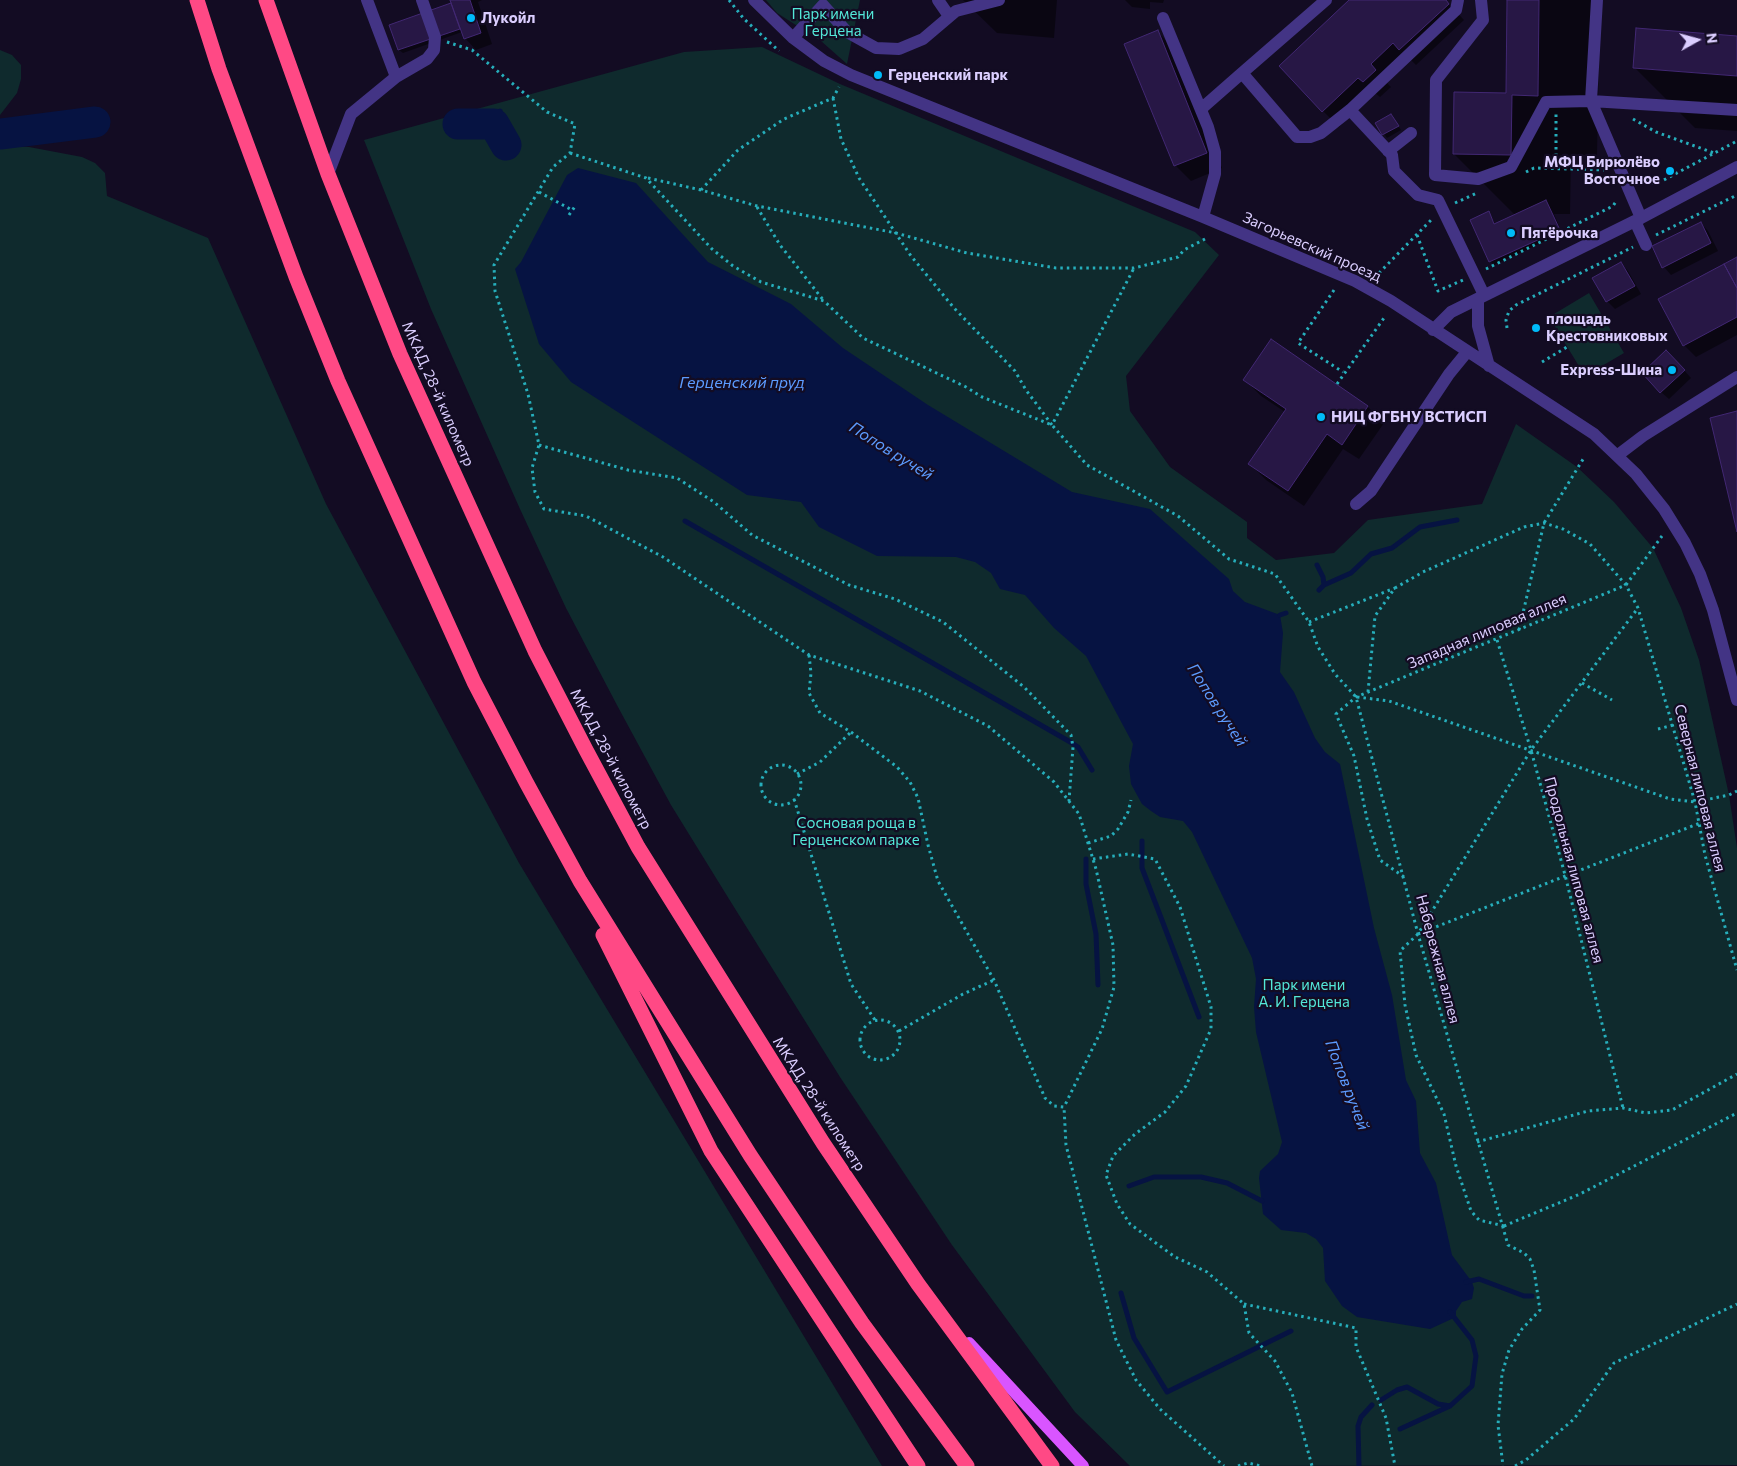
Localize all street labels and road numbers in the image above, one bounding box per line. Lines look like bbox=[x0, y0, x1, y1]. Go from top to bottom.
street label: Загорьевский проезд bbox=[1240, 208, 1384, 286]
street label: МКАД, 28-й километр bbox=[398, 319, 478, 469]
street label: Западная липовая аллея bbox=[1405, 589, 1569, 673]
street label: МКАД, 28-й километр bbox=[566, 686, 656, 832]
street label: Северная липовая аллея bbox=[1670, 702, 1730, 874]
street label: Продольная липовая аллея bbox=[1540, 775, 1608, 965]
street label: Набережная аллея bbox=[1412, 893, 1464, 1025]
street label: МКАД, 28-й километр bbox=[769, 1033, 869, 1175]

